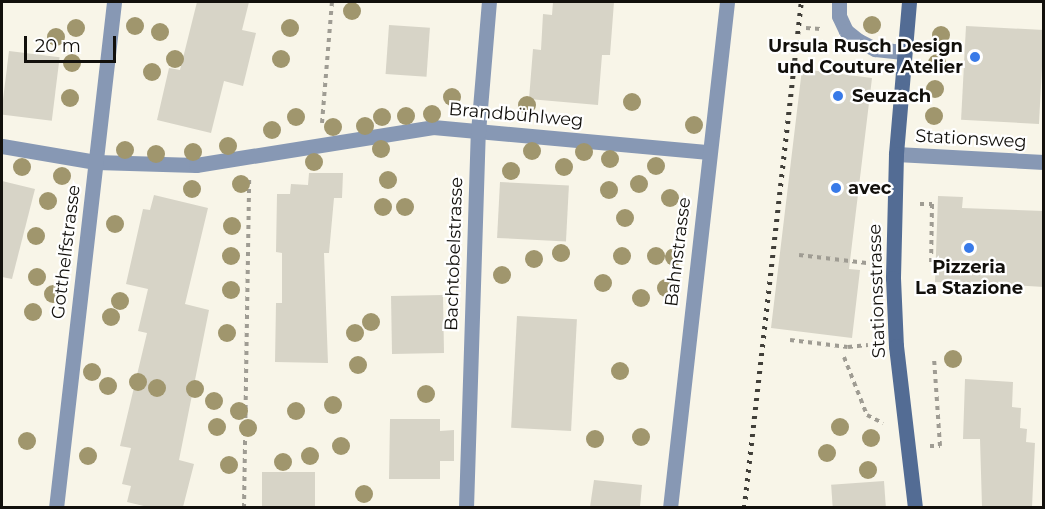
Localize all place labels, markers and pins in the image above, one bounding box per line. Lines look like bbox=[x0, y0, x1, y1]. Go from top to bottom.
place label: Ursula Rusch Design und Couture Atelier bbox=[768, 36, 963, 78]
marker: Ursula Rusch Design und Couture Atelier bbox=[968, 50, 982, 64]
place label: Seuzach bbox=[852, 85, 931, 107]
marker: Seuzach bbox=[829, 87, 847, 105]
place label: avec bbox=[848, 177, 891, 199]
marker: avec bbox=[829, 181, 843, 195]
marker: Pizzeria La Stazione bbox=[962, 241, 976, 255]
place label: Pizzeria La Stazione bbox=[915, 257, 1023, 300]

